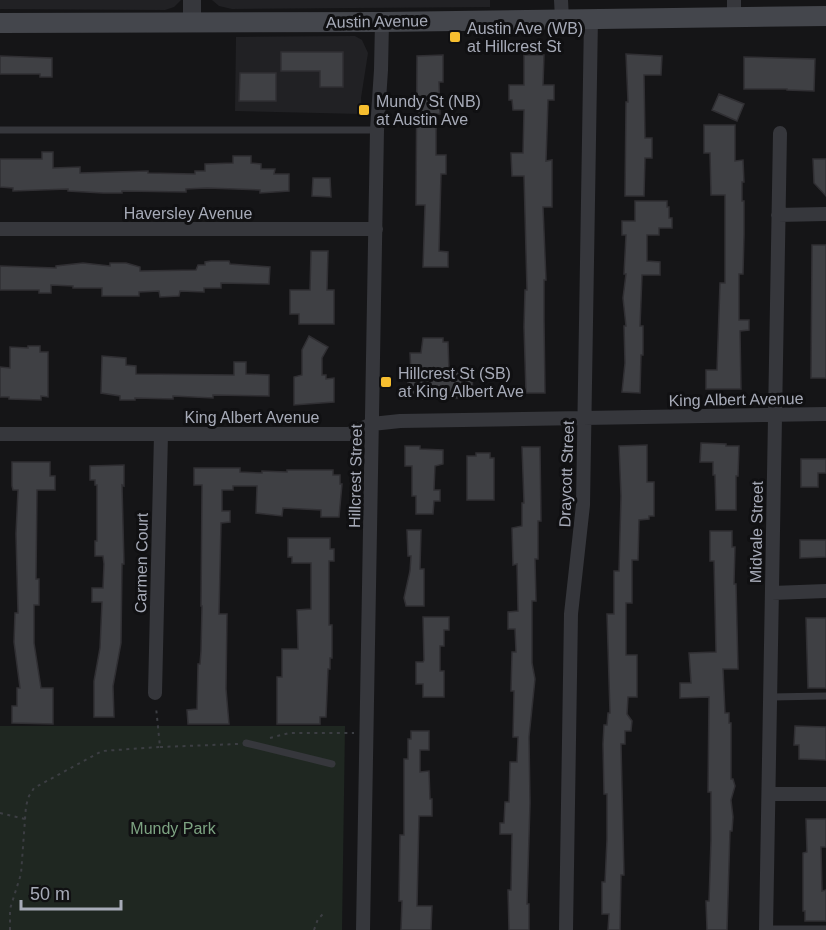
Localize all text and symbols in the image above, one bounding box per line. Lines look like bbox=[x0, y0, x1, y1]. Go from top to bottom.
street label: Austin Avenue bbox=[326, 12, 428, 31]
place label: Austin Ave (WB) at Hillcrest St bbox=[467, 20, 583, 55]
marker: Austin Ave (WB) at Hillcrest St bbox=[448, 30, 462, 44]
place label: Mundy St (NB) at Austin Ave bbox=[376, 93, 481, 128]
marker: Mundy St (NB) at Austin Ave bbox=[357, 103, 371, 117]
street label: Haversley Avenue bbox=[124, 205, 252, 222]
place label: Hillcrest St (SB) at King Albert Ave bbox=[398, 365, 524, 400]
marker: Hillcrest St (SB) at King Albert Ave bbox=[379, 375, 393, 389]
street label: King Albert Avenue bbox=[668, 390, 804, 409]
street label: King Albert Avenue bbox=[185, 409, 320, 426]
street label: Draycott Street bbox=[556, 420, 577, 528]
street label: Hillcrest Street bbox=[346, 423, 365, 528]
street label: Midvale Street bbox=[747, 480, 766, 583]
street label: Carmen Court bbox=[132, 512, 151, 613]
park label: Mundy Park bbox=[130, 820, 217, 837]
scale bar bbox=[21, 873, 122, 911]
text: 50 m bbox=[30, 884, 70, 904]

